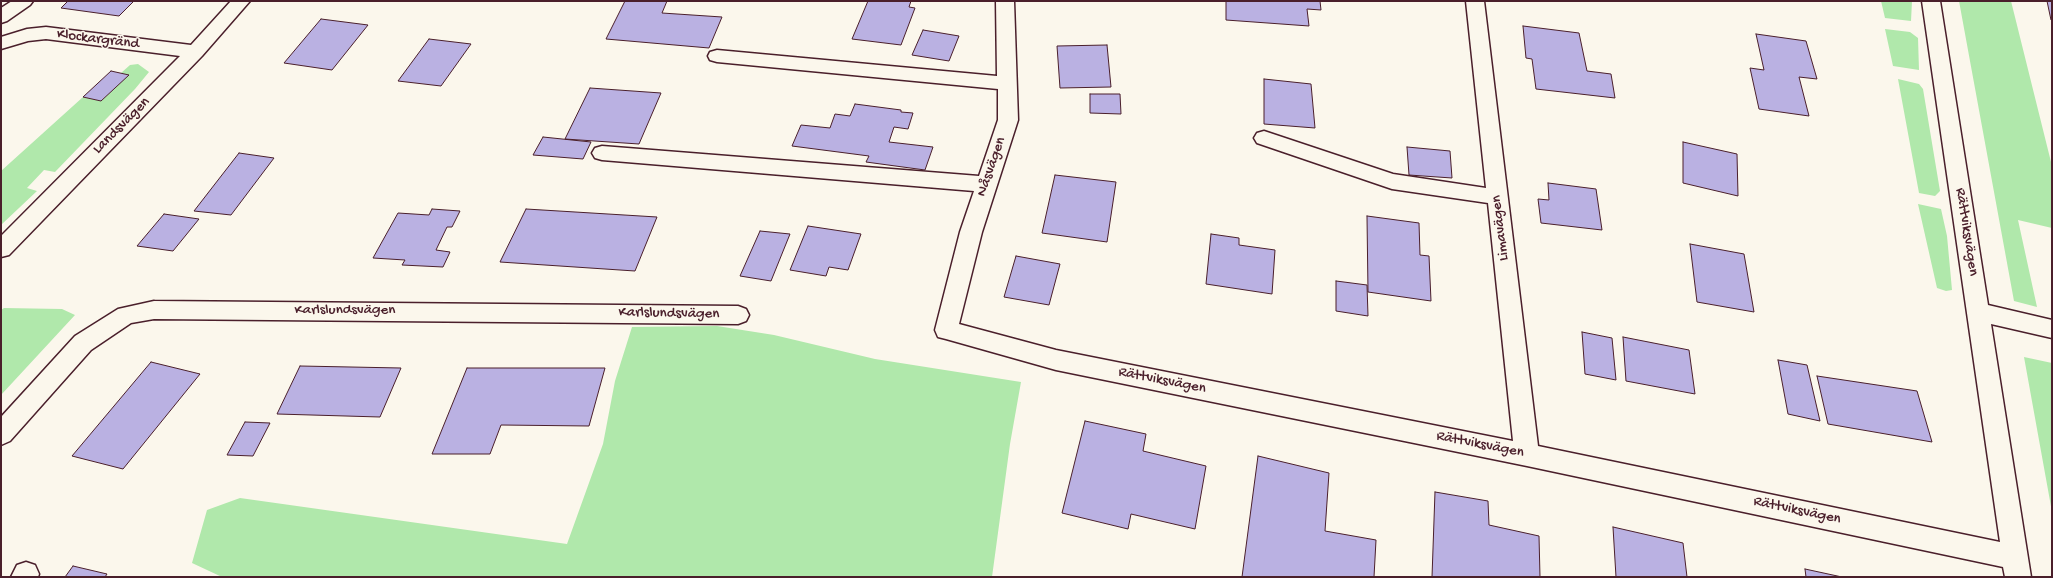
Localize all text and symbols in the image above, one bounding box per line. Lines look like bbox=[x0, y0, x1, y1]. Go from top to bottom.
street label: Klockargränd bbox=[56, 26, 140, 54]
street label: Landsvägen bbox=[90, 94, 154, 158]
street label: Nåsvägen bbox=[973, 135, 1011, 199]
street label: Rättviksvägen bbox=[1950, 187, 1982, 277]
street label: Limavägen bbox=[1488, 194, 1514, 262]
street label: Karlslundsvägen bbox=[295, 302, 395, 320]
street label: Karlslundsvägen bbox=[618, 304, 720, 324]
street label: Rättviksvägen bbox=[1117, 364, 1207, 398]
street label: Rättviksvägen bbox=[1435, 428, 1525, 462]
street label: Rättviksvägen bbox=[1752, 493, 1842, 529]

